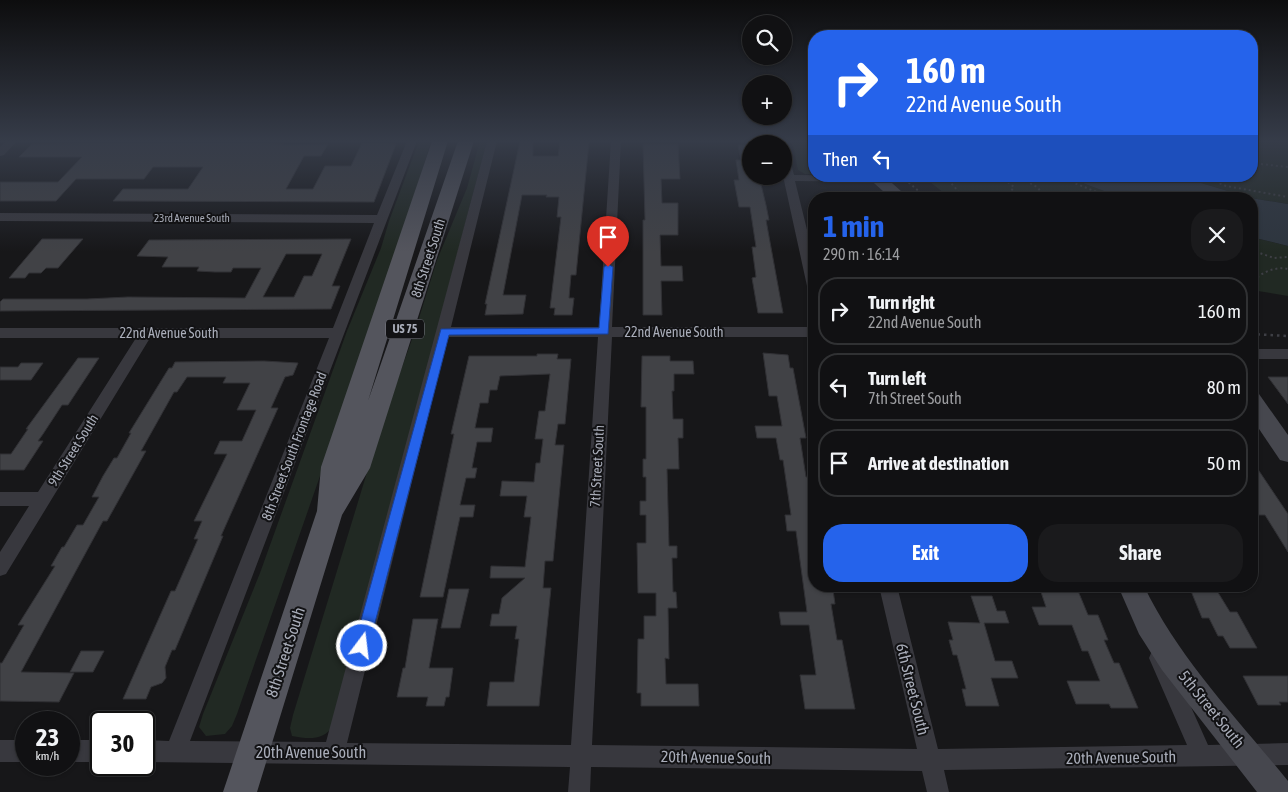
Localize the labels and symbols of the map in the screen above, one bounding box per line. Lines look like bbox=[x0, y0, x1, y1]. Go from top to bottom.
street label: 23rd Avenue South bbox=[154, 212, 230, 224]
pin bbox=[587, 216, 629, 267]
street label: 8th Street South bbox=[408, 217, 448, 299]
road number: US 75 bbox=[386, 320, 424, 338]
street label: 22nd Avenue South bbox=[624, 324, 724, 340]
street label: 22nd Avenue South bbox=[119, 325, 219, 341]
street label: 8th Street South Frontage Road bbox=[258, 369, 330, 523]
street label: 9th Street South bbox=[44, 411, 102, 489]
street label: 7th Street South bbox=[587, 425, 607, 507]
street label: 8th Street South bbox=[262, 605, 308, 699]
position arrow bbox=[335, 619, 387, 671]
street label: 6th Street South bbox=[893, 641, 933, 737]
street label: 5th Street South bbox=[1176, 667, 1248, 751]
speed limit sign: 30 bbox=[90, 711, 155, 776]
street label: 20th Avenue South bbox=[256, 743, 366, 761]
street label: 20th Avenue South bbox=[661, 747, 771, 767]
street label: 20th Avenue South bbox=[1066, 747, 1176, 767]

